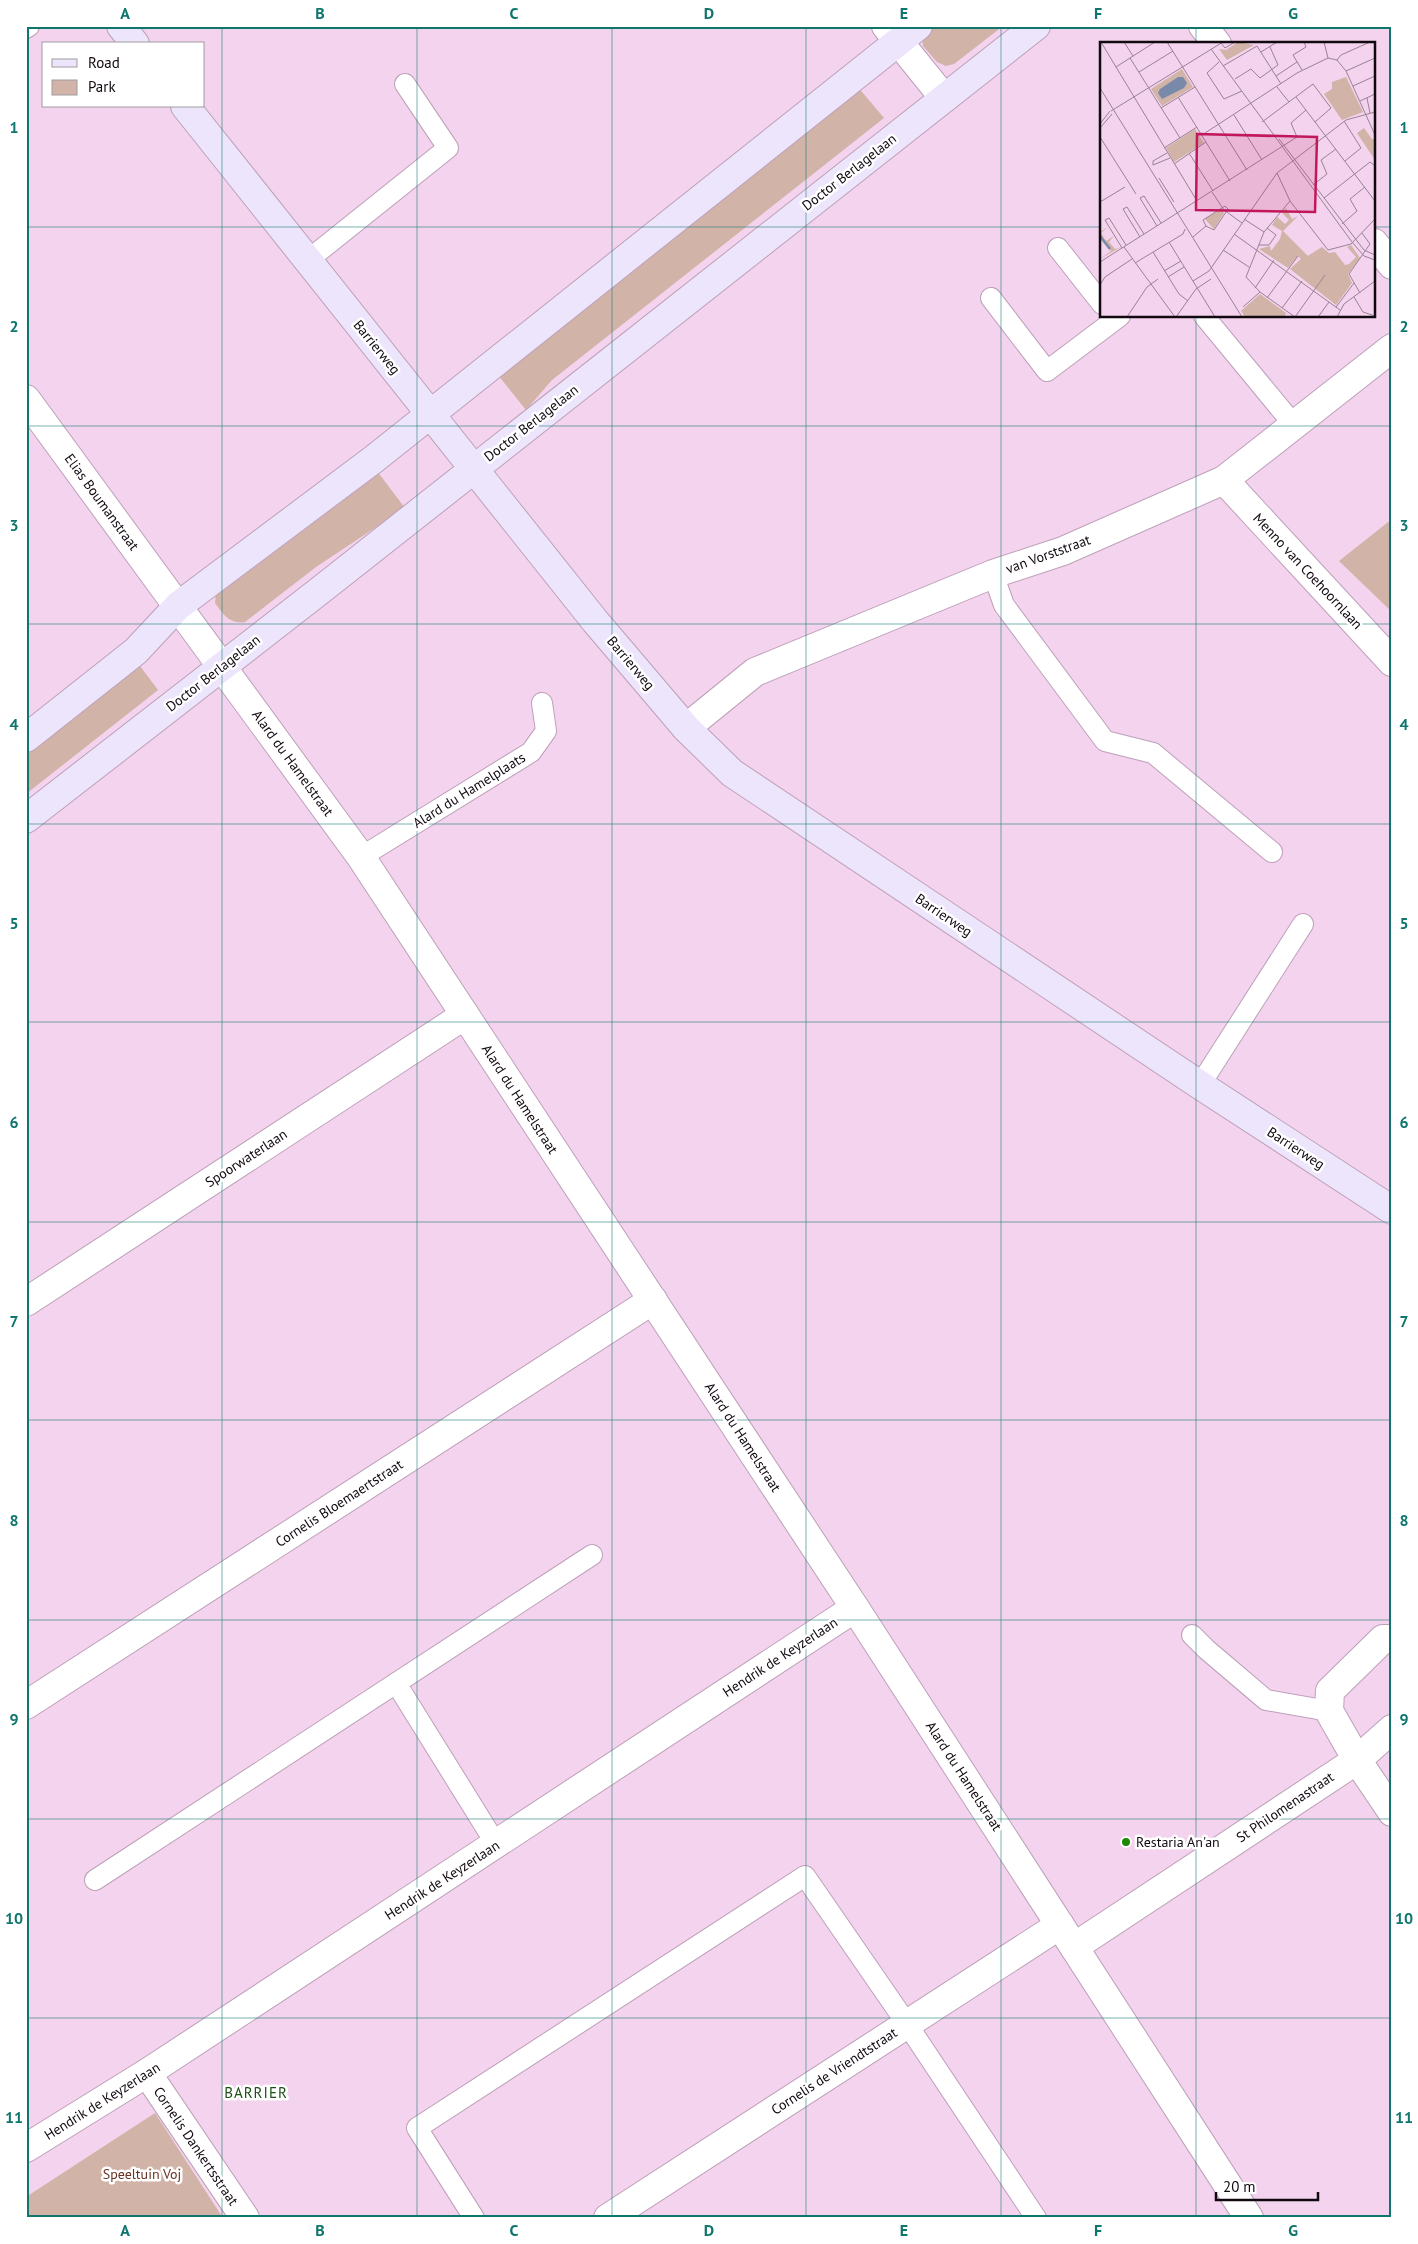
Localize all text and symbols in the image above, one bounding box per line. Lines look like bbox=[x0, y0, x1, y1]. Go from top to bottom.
text: A bbox=[120, 3, 130, 23]
text: B bbox=[315, 3, 325, 23]
text: C bbox=[510, 3, 519, 23]
text: D bbox=[704, 3, 714, 23]
text: E bbox=[900, 3, 908, 23]
text: F bbox=[1094, 3, 1102, 23]
text: G bbox=[1288, 3, 1298, 23]
legend bbox=[42, 42, 205, 108]
inset map bbox=[1100, 42, 1376, 318]
text: Road bbox=[88, 53, 120, 72]
text: Park bbox=[88, 77, 116, 96]
text: 1 bbox=[9, 117, 19, 137]
text: 1 bbox=[1399, 117, 1409, 137]
street label: Doctor Berlagelaan bbox=[798, 130, 900, 214]
text: 2 bbox=[9, 316, 19, 336]
street label: Barrierweg bbox=[350, 316, 404, 378]
text: 2 bbox=[1399, 316, 1409, 336]
street label: Doctor Berlagelaan bbox=[480, 381, 582, 465]
street label: Elias Boumanstraat bbox=[61, 450, 143, 554]
street label: Menno van Coehoornlaan bbox=[1249, 509, 1367, 633]
text: 3 bbox=[9, 515, 19, 535]
text: 3 bbox=[1399, 515, 1409, 535]
street label: van Vorststraat bbox=[1003, 530, 1093, 578]
street label: Doctor Berlagelaan bbox=[162, 631, 264, 715]
street label: Barrierweg bbox=[603, 632, 659, 694]
street label: Alard du Hamelstraat bbox=[248, 706, 338, 820]
text: 4 bbox=[9, 714, 19, 734]
text: 4 bbox=[1399, 714, 1409, 734]
street label: Alard du Hamelplaats bbox=[409, 748, 529, 832]
street label: Barrierweg bbox=[912, 889, 976, 941]
text: 5 bbox=[9, 913, 19, 933]
text: 5 bbox=[1399, 913, 1409, 933]
street label: Alard du Hamelstraat bbox=[478, 1041, 562, 1157]
text: 6 bbox=[9, 1112, 19, 1132]
text: 6 bbox=[1399, 1112, 1409, 1132]
street label: Barrierweg bbox=[1264, 1123, 1328, 1173]
street label: Spoorwaterlaan bbox=[202, 1125, 290, 1191]
text: 7 bbox=[9, 1311, 19, 1331]
text: 7 bbox=[1399, 1311, 1409, 1331]
street label: Alard du Hamelstraat bbox=[701, 1379, 785, 1495]
street label: Cornelis Bloemaertstraat bbox=[272, 1455, 406, 1551]
text: 8 bbox=[9, 1510, 19, 1530]
text: 8 bbox=[1399, 1510, 1409, 1530]
street label: Hendrik de Keyzerlaan bbox=[719, 1613, 841, 1701]
text: 9 bbox=[9, 1709, 19, 1729]
text: 9 bbox=[1399, 1709, 1409, 1729]
street label: Alard du Hamelstraat bbox=[922, 1718, 1006, 1834]
street label: St Philomenastraat bbox=[1233, 1768, 1337, 1846]
place label: Restaria An'an bbox=[1136, 1833, 1220, 1851]
street label: Hendrik de Keyzerlaan bbox=[381, 1836, 503, 1924]
marker: Restaria An'an bbox=[1120, 1836, 1132, 1848]
text: 10 bbox=[5, 1908, 23, 1928]
text: 10 bbox=[1395, 1908, 1413, 1928]
street label: Cornelis de Vriendtstraat bbox=[768, 2023, 901, 2119]
street label: Hendrik de Keyzerlaan bbox=[41, 2058, 163, 2144]
street label: Cornelis Dankertsstraat bbox=[150, 2083, 243, 2209]
district label: BARRIER bbox=[224, 2083, 288, 2102]
text: 11 bbox=[5, 2107, 23, 2127]
text: 11 bbox=[1395, 2107, 1413, 2127]
park label: Speeltuin Voj bbox=[103, 2165, 181, 2183]
scale bar bbox=[1216, 2169, 1318, 2201]
text: 20 m bbox=[1223, 2177, 1256, 2196]
text: A bbox=[120, 2220, 130, 2240]
text: B bbox=[315, 2220, 325, 2240]
text: C bbox=[510, 2220, 519, 2240]
text: D bbox=[704, 2220, 714, 2240]
text: E bbox=[900, 2220, 908, 2240]
text: F bbox=[1094, 2220, 1102, 2240]
text: G bbox=[1288, 2220, 1298, 2240]

